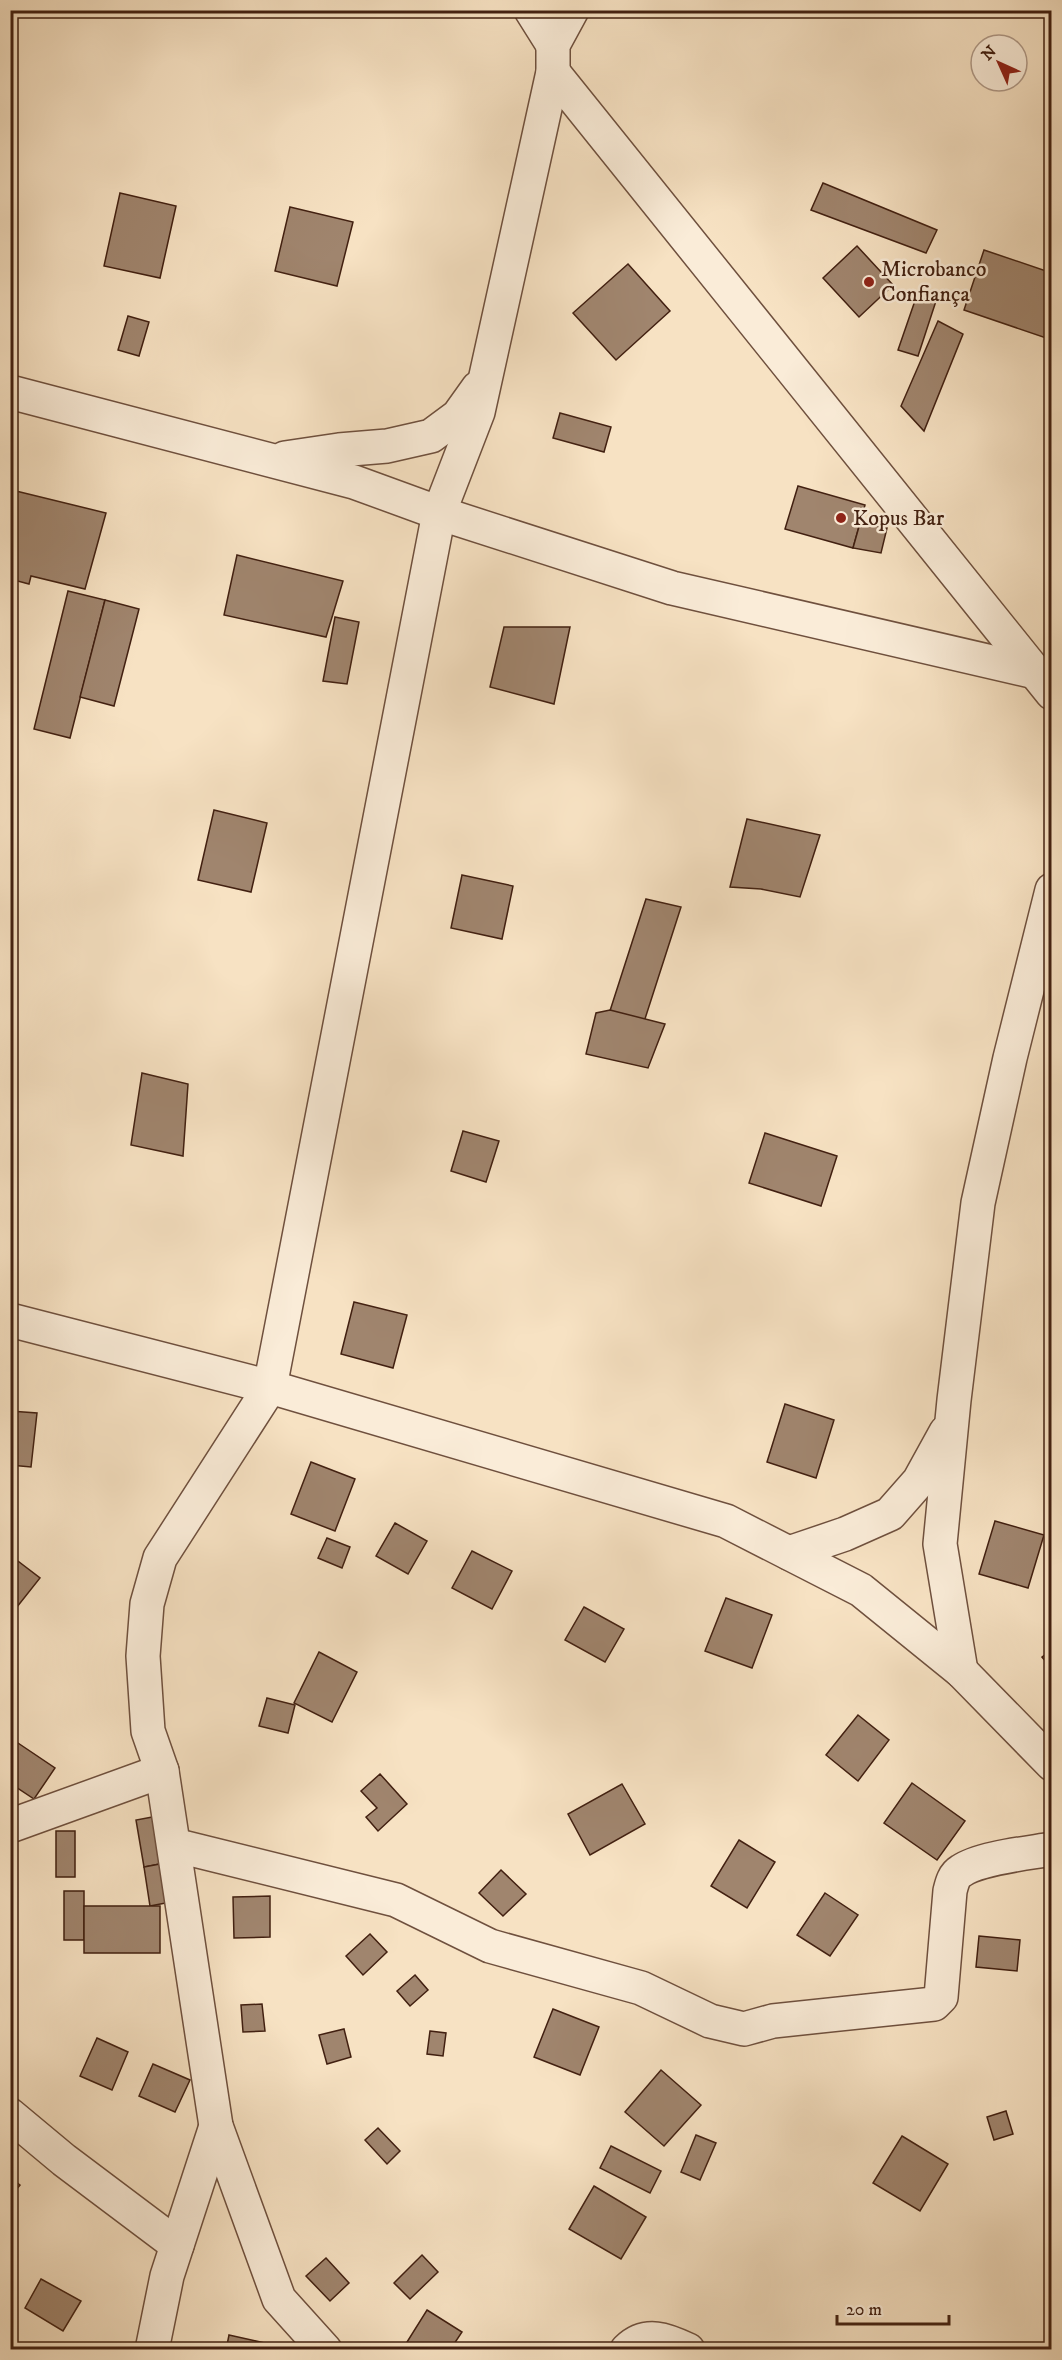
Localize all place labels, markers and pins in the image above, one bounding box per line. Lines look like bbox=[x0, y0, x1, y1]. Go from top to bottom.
place label: Microbanco Confiança bbox=[881, 256, 986, 308]
marker: Microbanco Confiança bbox=[862, 275, 876, 289]
place label: Kopus Bar bbox=[853, 505, 945, 532]
marker: Kopus Bar bbox=[834, 511, 848, 525]

